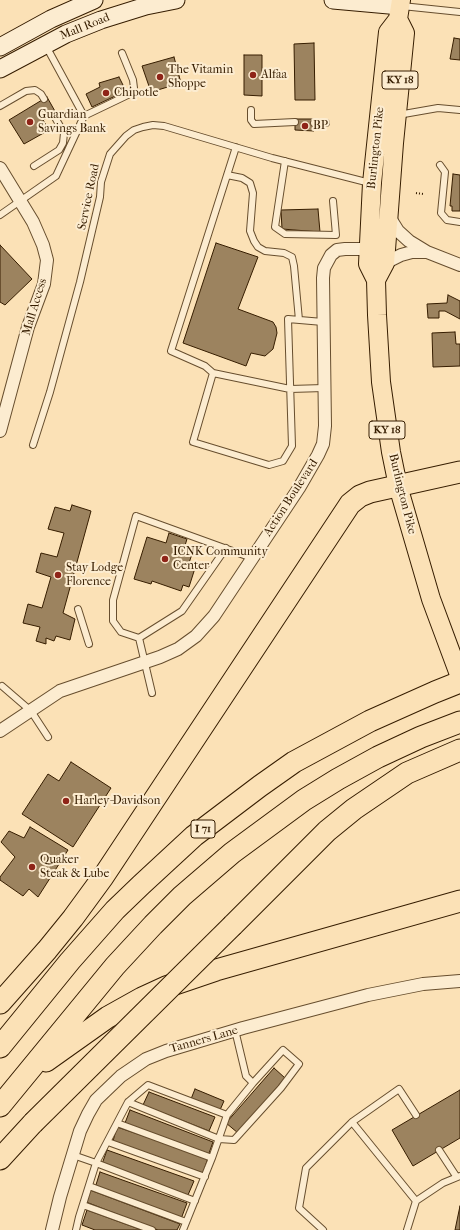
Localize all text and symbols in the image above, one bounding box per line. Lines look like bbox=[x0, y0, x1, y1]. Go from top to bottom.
street label: Mall Road bbox=[58, 10, 112, 44]
place label: The Vitamin Shoppe bbox=[168, 63, 233, 91]
place label: Alfaa bbox=[261, 68, 287, 82]
marker: Alfaa bbox=[248, 70, 258, 80]
road number: KY 18 bbox=[382, 71, 418, 89]
marker: The Vitamin Shoppe bbox=[155, 72, 165, 82]
place label: Chipotle bbox=[114, 86, 158, 100]
marker: Chipotle bbox=[101, 88, 111, 98]
street label: Burlington Pike bbox=[365, 106, 387, 190]
place label: Guardian Savings Bank bbox=[38, 108, 106, 136]
marker: Guardian Savings Bank bbox=[25, 117, 35, 127]
place label: BP bbox=[313, 119, 328, 133]
marker: BP bbox=[300, 121, 310, 131]
street label: Service Road bbox=[75, 163, 103, 231]
street label: Mall Access bbox=[20, 277, 50, 337]
road number: KY 18 bbox=[369, 421, 405, 439]
street label: Burlington Pike bbox=[385, 452, 419, 536]
street label: Action Boulevard bbox=[261, 457, 321, 539]
place label: ICNK Community Center bbox=[173, 545, 268, 573]
marker: ICNK Community Center bbox=[160, 554, 170, 564]
place label: Stay Lodge Florence bbox=[66, 561, 123, 589]
marker: Stay Lodge Florence bbox=[53, 570, 63, 580]
place label: Harley-Davidson bbox=[74, 794, 160, 808]
marker: Harley-Davidson bbox=[61, 796, 71, 806]
road number: I 71 bbox=[191, 820, 215, 838]
place label: Quaker Steak & Lube bbox=[40, 853, 109, 881]
marker: Quaker Steak & Lube bbox=[27, 862, 37, 872]
street label: Tanners Lane bbox=[168, 1023, 240, 1057]

